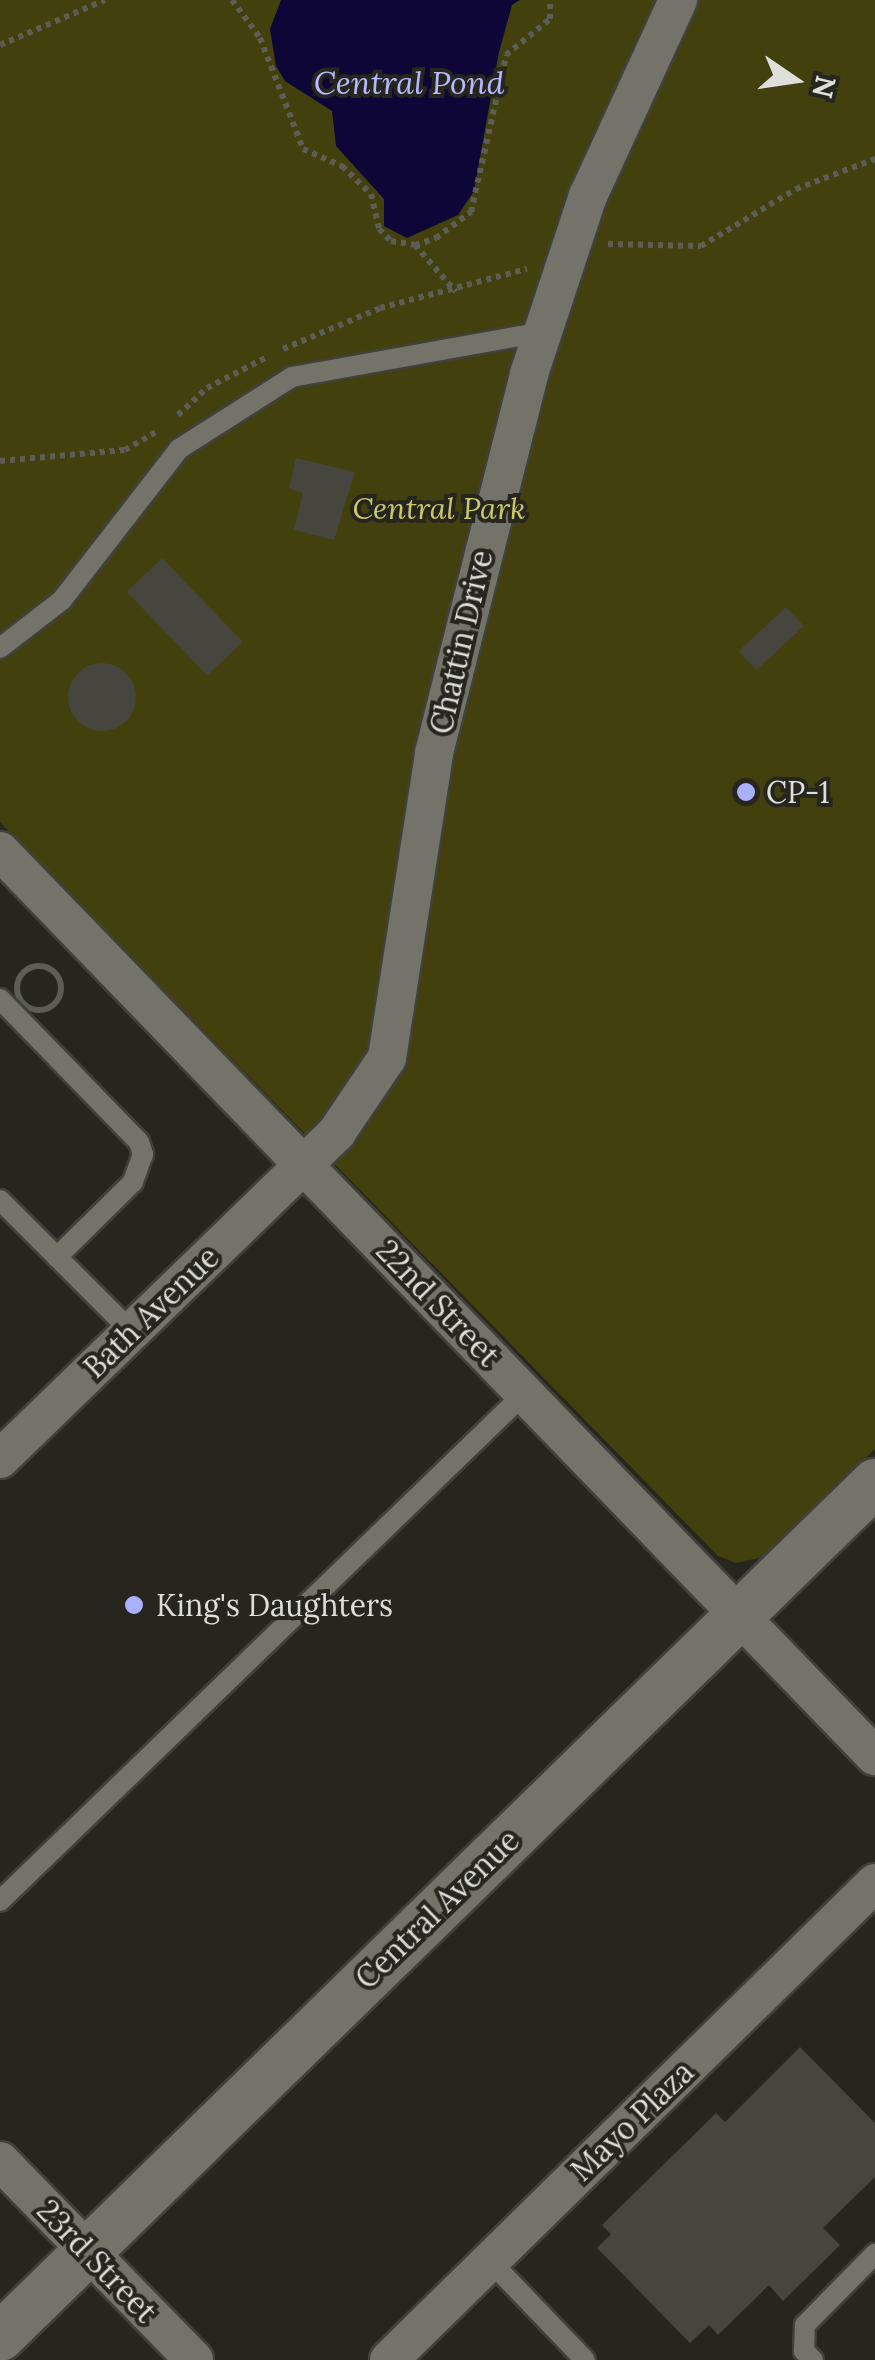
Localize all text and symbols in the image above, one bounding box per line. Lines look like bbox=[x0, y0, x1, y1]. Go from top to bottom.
north arrow bbox=[745, 30, 845, 130]
water label: Central Pond bbox=[314, 64, 504, 102]
text: N bbox=[804, 72, 844, 101]
park label: Central Park bbox=[352, 490, 526, 526]
street label: Chattin Drive bbox=[422, 547, 500, 737]
place label: CP-1 bbox=[766, 774, 830, 810]
marker: CP-1 bbox=[735, 781, 757, 803]
street label: 22nd Street bbox=[369, 1232, 507, 1374]
street label: Bath Avenue bbox=[76, 1239, 226, 1385]
place label: King's Daughters bbox=[156, 1587, 393, 1623]
marker: King's Daughters bbox=[121, 1592, 147, 1618]
street label: Central Avenue bbox=[348, 1822, 526, 1996]
street label: Mayo Plaza bbox=[563, 2054, 701, 2188]
street label: 23rd Street bbox=[30, 2192, 164, 2330]

